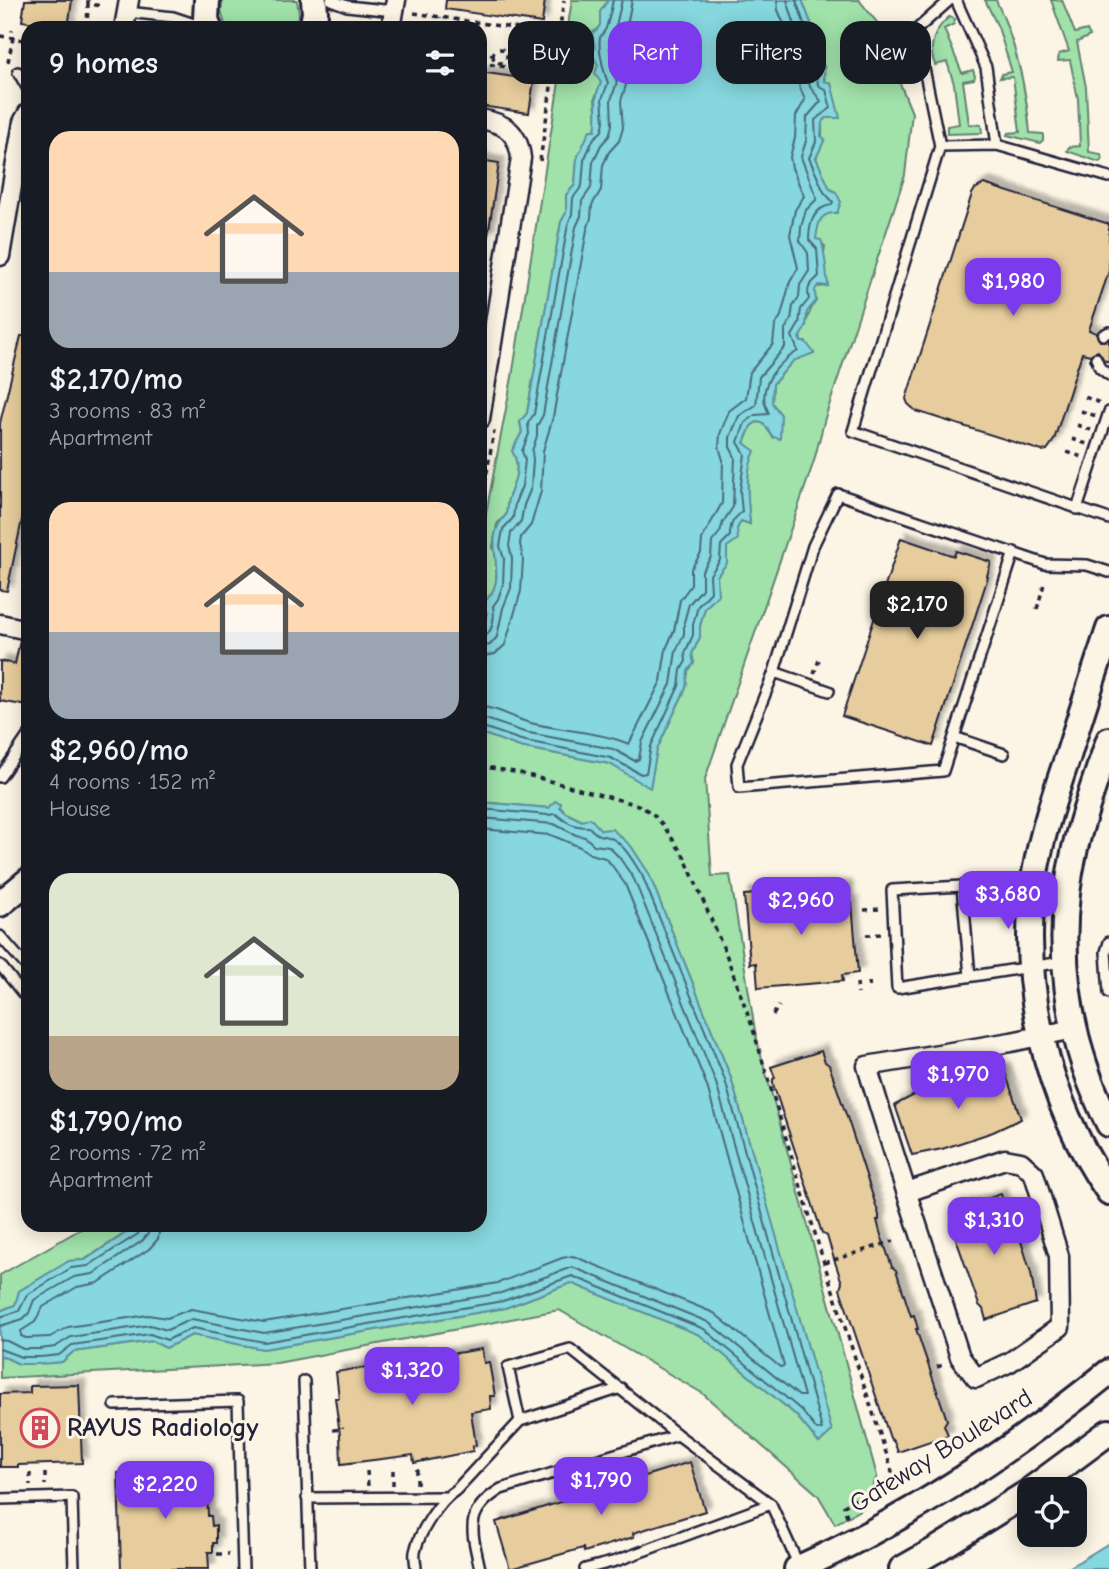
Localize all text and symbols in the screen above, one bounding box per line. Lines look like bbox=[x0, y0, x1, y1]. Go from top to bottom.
chip: Buy bbox=[508, 21, 594, 84]
chip: Rent bbox=[608, 21, 702, 84]
chip: Filters bbox=[716, 21, 826, 84]
chip: New bbox=[840, 21, 931, 84]
icon: filters bbox=[421, 44, 459, 82]
text: 9 homes bbox=[49, 46, 158, 81]
icon: home bbox=[191, 176, 317, 302]
pin: $1,980 bbox=[956, 258, 1070, 318]
text: $1,980 bbox=[981, 267, 1045, 294]
text: $2,170/mo bbox=[49, 362, 183, 397]
text: 3 rooms · 83 m² bbox=[49, 397, 205, 424]
text: Apartment bbox=[49, 424, 152, 451]
icon: home bbox=[191, 547, 317, 673]
pin: $2,170 bbox=[860, 582, 974, 641]
text: $2,170 bbox=[886, 590, 948, 617]
text: $2,960/mo bbox=[49, 733, 189, 768]
text: 4 rooms · 152 m² bbox=[49, 768, 215, 795]
text: House bbox=[49, 795, 111, 822]
pin: $3,680 bbox=[951, 872, 1065, 931]
pin: $2,960 bbox=[744, 878, 858, 937]
text: $3,680 bbox=[975, 880, 1041, 907]
text: $2,960 bbox=[768, 886, 834, 913]
icon: home bbox=[191, 918, 317, 1044]
pin: $1,970 bbox=[901, 1052, 1015, 1111]
text: $1,970 bbox=[927, 1060, 989, 1087]
text: $1,790/mo bbox=[49, 1104, 183, 1139]
text: 2 rooms · 72 m² bbox=[49, 1139, 205, 1166]
text: Apartment bbox=[49, 1166, 152, 1193]
pin: $1,310 bbox=[937, 1198, 1051, 1257]
text: $1,310 bbox=[964, 1206, 1024, 1233]
pin: $1,320 bbox=[355, 1348, 469, 1407]
text: $1,320 bbox=[380, 1356, 444, 1383]
street label: Gateway Boulevard bbox=[844, 1383, 1038, 1519]
building icon: RAYUS Radiology bbox=[19, 1407, 61, 1449]
place label: RAYUS Radiology bbox=[67, 1413, 258, 1443]
pin: $1,790 bbox=[544, 1458, 658, 1517]
pin: $2,220 bbox=[108, 1462, 222, 1521]
text: $1,790 bbox=[570, 1466, 632, 1493]
text: $2,220 bbox=[132, 1470, 198, 1497]
map controls bbox=[1017, 1477, 1087, 1547]
button: locate bbox=[1017, 1477, 1087, 1547]

